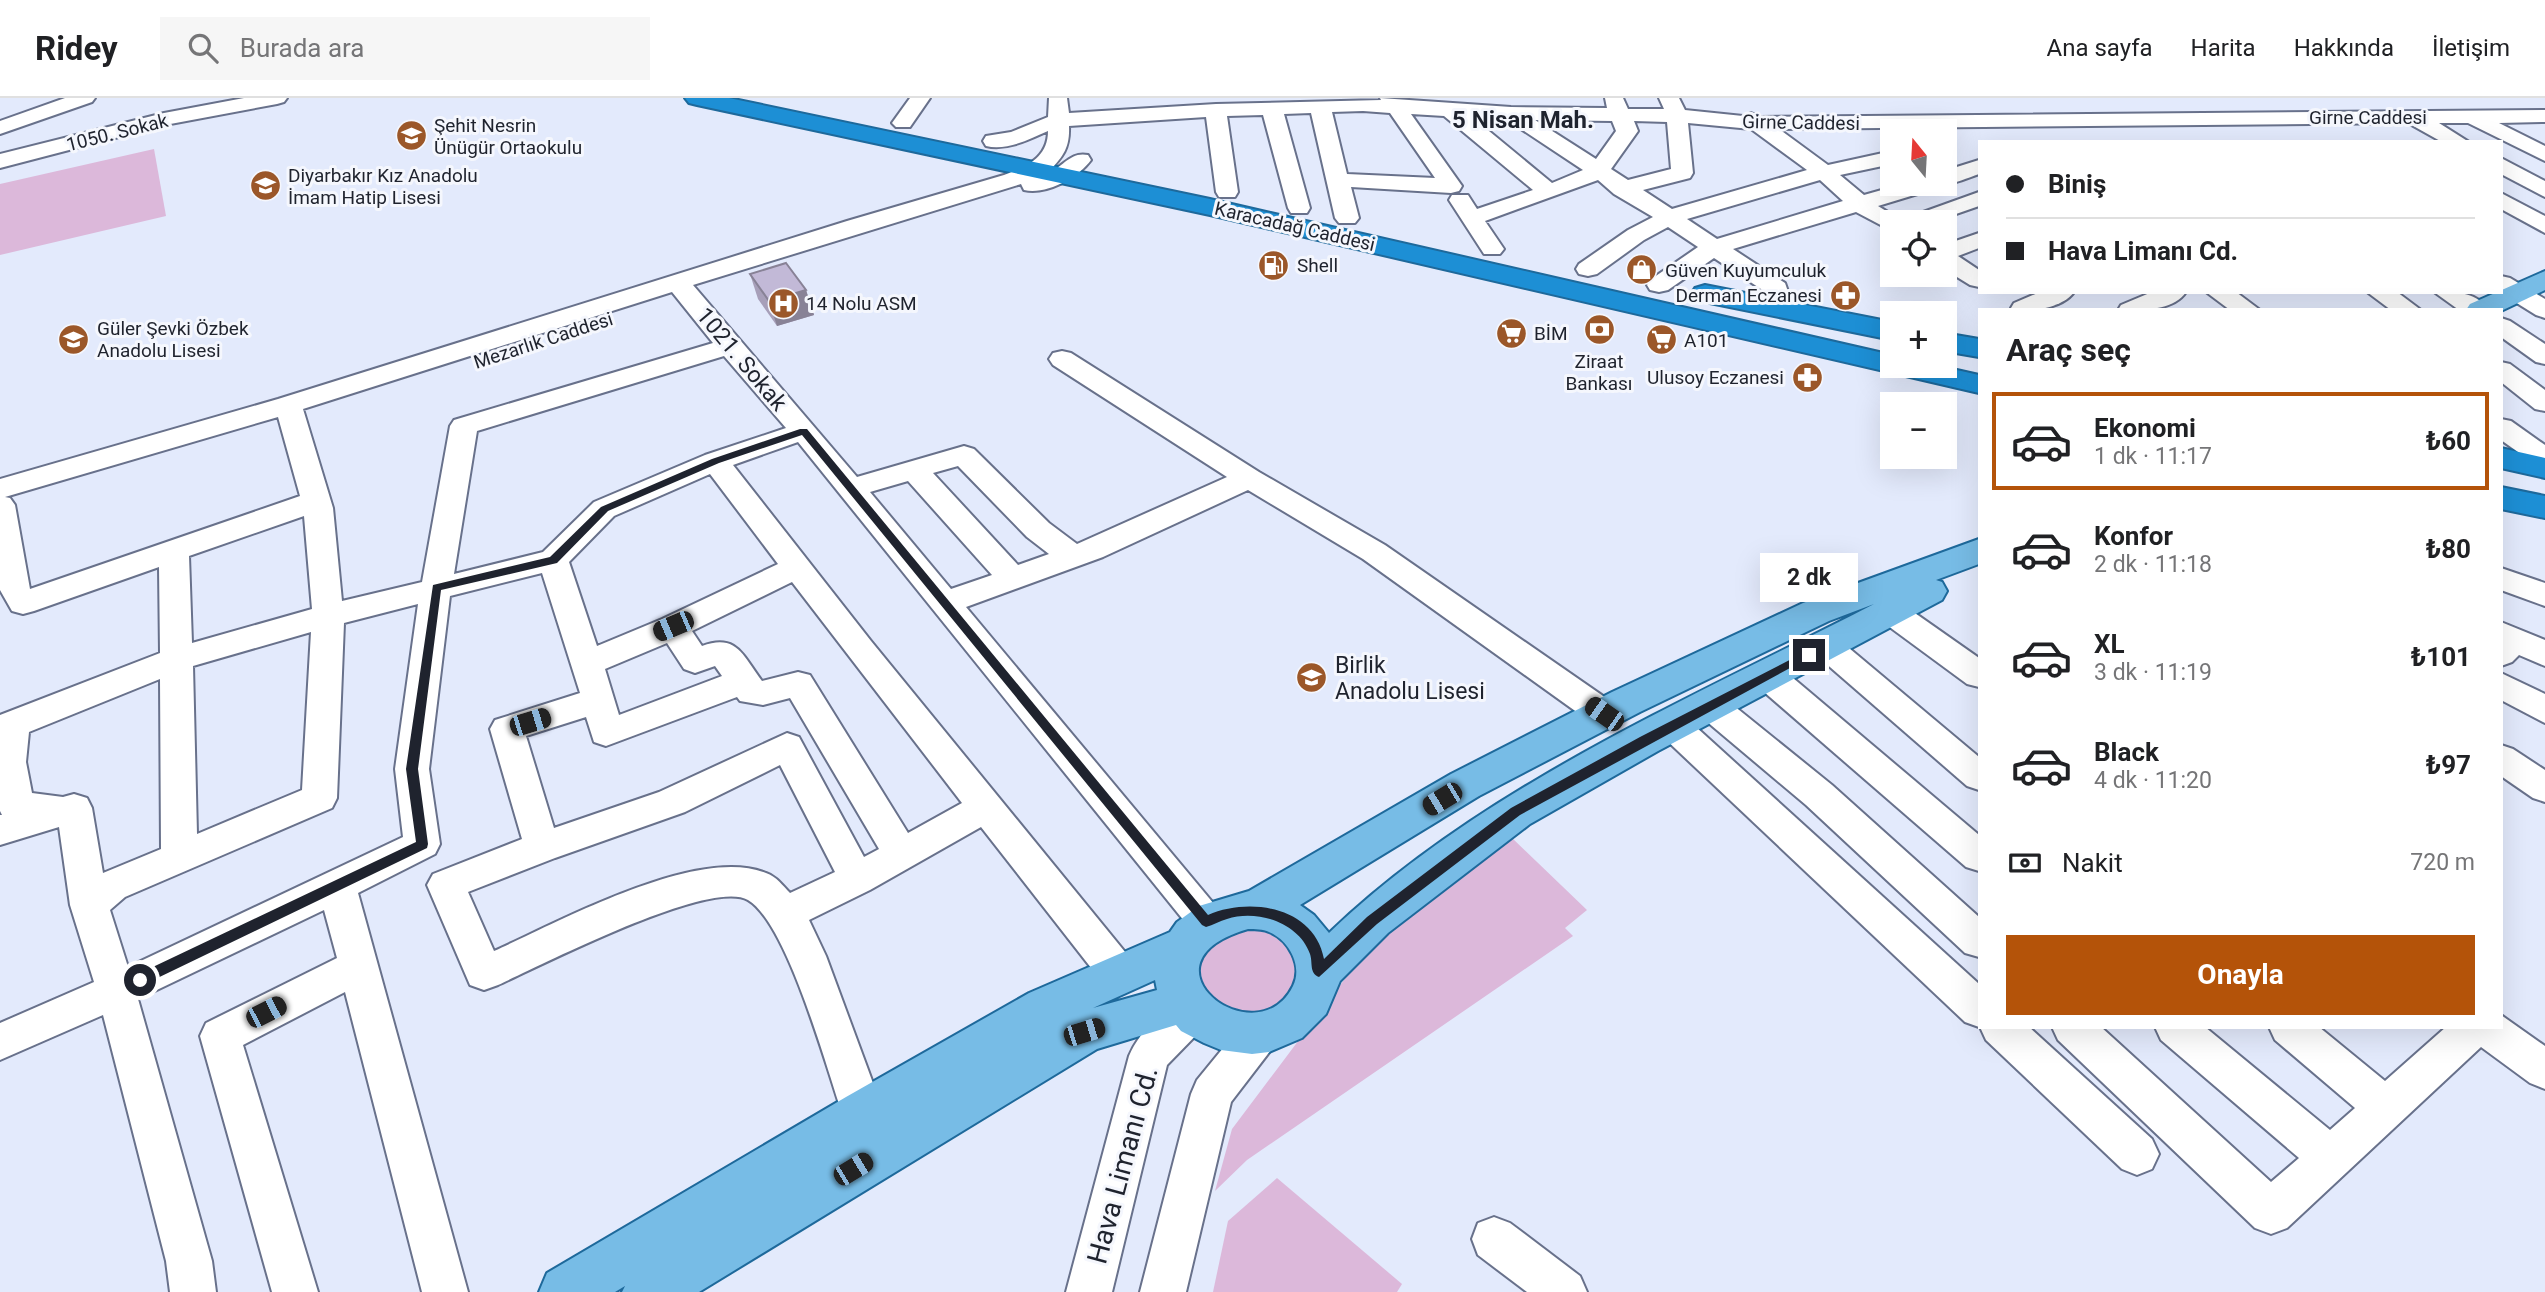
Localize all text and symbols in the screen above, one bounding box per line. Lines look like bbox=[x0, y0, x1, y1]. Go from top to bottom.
search box bbox=[160, 17, 650, 80]
text: Ridey bbox=[35, 29, 118, 68]
icon: search bbox=[184, 29, 222, 67]
text: Burada ara bbox=[240, 33, 365, 63]
text: Ana sayfa bbox=[2047, 34, 2153, 62]
text: Harita bbox=[2191, 34, 2256, 62]
text: Hakkında bbox=[2294, 34, 2394, 62]
text: İletişim bbox=[2432, 34, 2510, 62]
district label: 5 Nisan Mah. bbox=[1452, 106, 1594, 134]
street label: Girne Caddesi bbox=[2309, 106, 2427, 129]
street label: 1050. Sokak bbox=[64, 109, 171, 156]
street label: Girne Caddesi bbox=[1742, 110, 1860, 135]
place label: Şehit Nesrin Ünügür Ortaokulu bbox=[434, 114, 582, 159]
school or university icon: Şehit Nesrin Ünügür Ortaokulu bbox=[394, 119, 428, 153]
north arrow bbox=[1880, 119, 1956, 196]
map controls bbox=[1880, 119, 1957, 469]
place label: Diyarbakır Kız Anadolu İmam Hatip Lisesi bbox=[288, 164, 478, 209]
school or university icon: Diyarbakır Kız Anadolu İmam Hatip Lisesi bbox=[248, 169, 282, 203]
text: Biniş bbox=[2048, 169, 2106, 199]
street label: Karacadağ Caddesi bbox=[1212, 197, 1377, 256]
button: locate bbox=[1880, 210, 1957, 287]
text: Hava Limanı Cd. bbox=[2048, 236, 2238, 266]
fuel station icon: Shell bbox=[1257, 248, 1291, 282]
shop icon: Güven Kuyumculuk bbox=[1625, 253, 1659, 287]
place label: Shell bbox=[1297, 254, 1338, 277]
place label: Güven Kuyumculuk bbox=[1665, 259, 1827, 282]
pharmacy icon: Derman Eczanesi bbox=[1828, 278, 1862, 312]
place label: Derman Eczanesi bbox=[1675, 284, 1822, 307]
hospital icon: 14 Nolu ASM bbox=[766, 286, 800, 320]
place label: 14 Nolu ASM bbox=[806, 292, 917, 315]
button: + bbox=[1880, 301, 1957, 378]
street label: 1021. Sokak bbox=[691, 302, 793, 417]
street label: Mezarlık Caddesi bbox=[471, 307, 616, 374]
bank icon: Ziraat Bankası bbox=[1582, 313, 1616, 347]
supermarket icon: BİM bbox=[1494, 316, 1528, 350]
place label: Güler Şevki Özbek Anadolu Lisesi bbox=[97, 317, 249, 362]
school or university icon: Güler Şevki Özbek Anadolu Lisesi bbox=[57, 322, 91, 356]
place label: BİM bbox=[1534, 322, 1568, 345]
supermarket icon: A101 bbox=[1644, 323, 1678, 357]
place label: A101 bbox=[1684, 329, 1728, 352]
text: Araç seç bbox=[2006, 331, 2131, 369]
place label: Ziraat Bankası bbox=[1565, 350, 1633, 395]
pharmacy icon: Ulusoy Eczanesi bbox=[1790, 360, 1824, 394]
place label: Ulusoy Eczanesi bbox=[1647, 366, 1784, 389]
button: − bbox=[1880, 392, 1957, 469]
icon: car bbox=[2010, 410, 2073, 473]
text: Ekonomi bbox=[2094, 413, 2196, 443]
text: ₺60 bbox=[2426, 426, 2471, 456]
text: 1 dk · 11:17 bbox=[2094, 443, 2212, 470]
icon: car bbox=[2010, 518, 2073, 581]
text: Konfor bbox=[2094, 521, 2173, 551]
text: ₺80 bbox=[2426, 534, 2471, 564]
text: 2 dk · 11:18 bbox=[2094, 551, 2212, 578]
callout: 2 dk bbox=[1760, 554, 1858, 602]
text: 2 dk bbox=[1787, 564, 1831, 591]
car bbox=[650, 608, 697, 644]
icon: car bbox=[2010, 626, 2073, 689]
text: XL bbox=[2094, 629, 2125, 659]
route end bbox=[1793, 639, 1825, 671]
text: ₺101 bbox=[2411, 642, 2471, 672]
place label: Birlik Anadolu Lisesi bbox=[1335, 652, 1485, 705]
text: 3 dk · 11:19 bbox=[2094, 659, 2212, 686]
school or university icon: Birlik Anadolu Lisesi bbox=[1295, 661, 1329, 695]
car bbox=[1581, 693, 1628, 735]
car bbox=[507, 706, 554, 738]
icon: car bbox=[2010, 734, 2073, 797]
text: Black bbox=[2094, 737, 2159, 767]
text: ₺97 bbox=[2426, 750, 2471, 780]
text: 4 dk · 11:20 bbox=[2094, 767, 2212, 794]
car bbox=[1419, 779, 1466, 819]
icon: cash bbox=[2006, 844, 2044, 882]
text: Nakit bbox=[2062, 848, 2123, 878]
text: 720 m bbox=[2410, 849, 2475, 876]
button: Onayla bbox=[2006, 935, 2475, 1015]
route start bbox=[124, 964, 156, 996]
car bbox=[243, 993, 290, 1031]
car bbox=[1061, 1016, 1108, 1048]
street label: Hava Limanı Cd. bbox=[1080, 1063, 1165, 1267]
car bbox=[830, 1149, 877, 1189]

